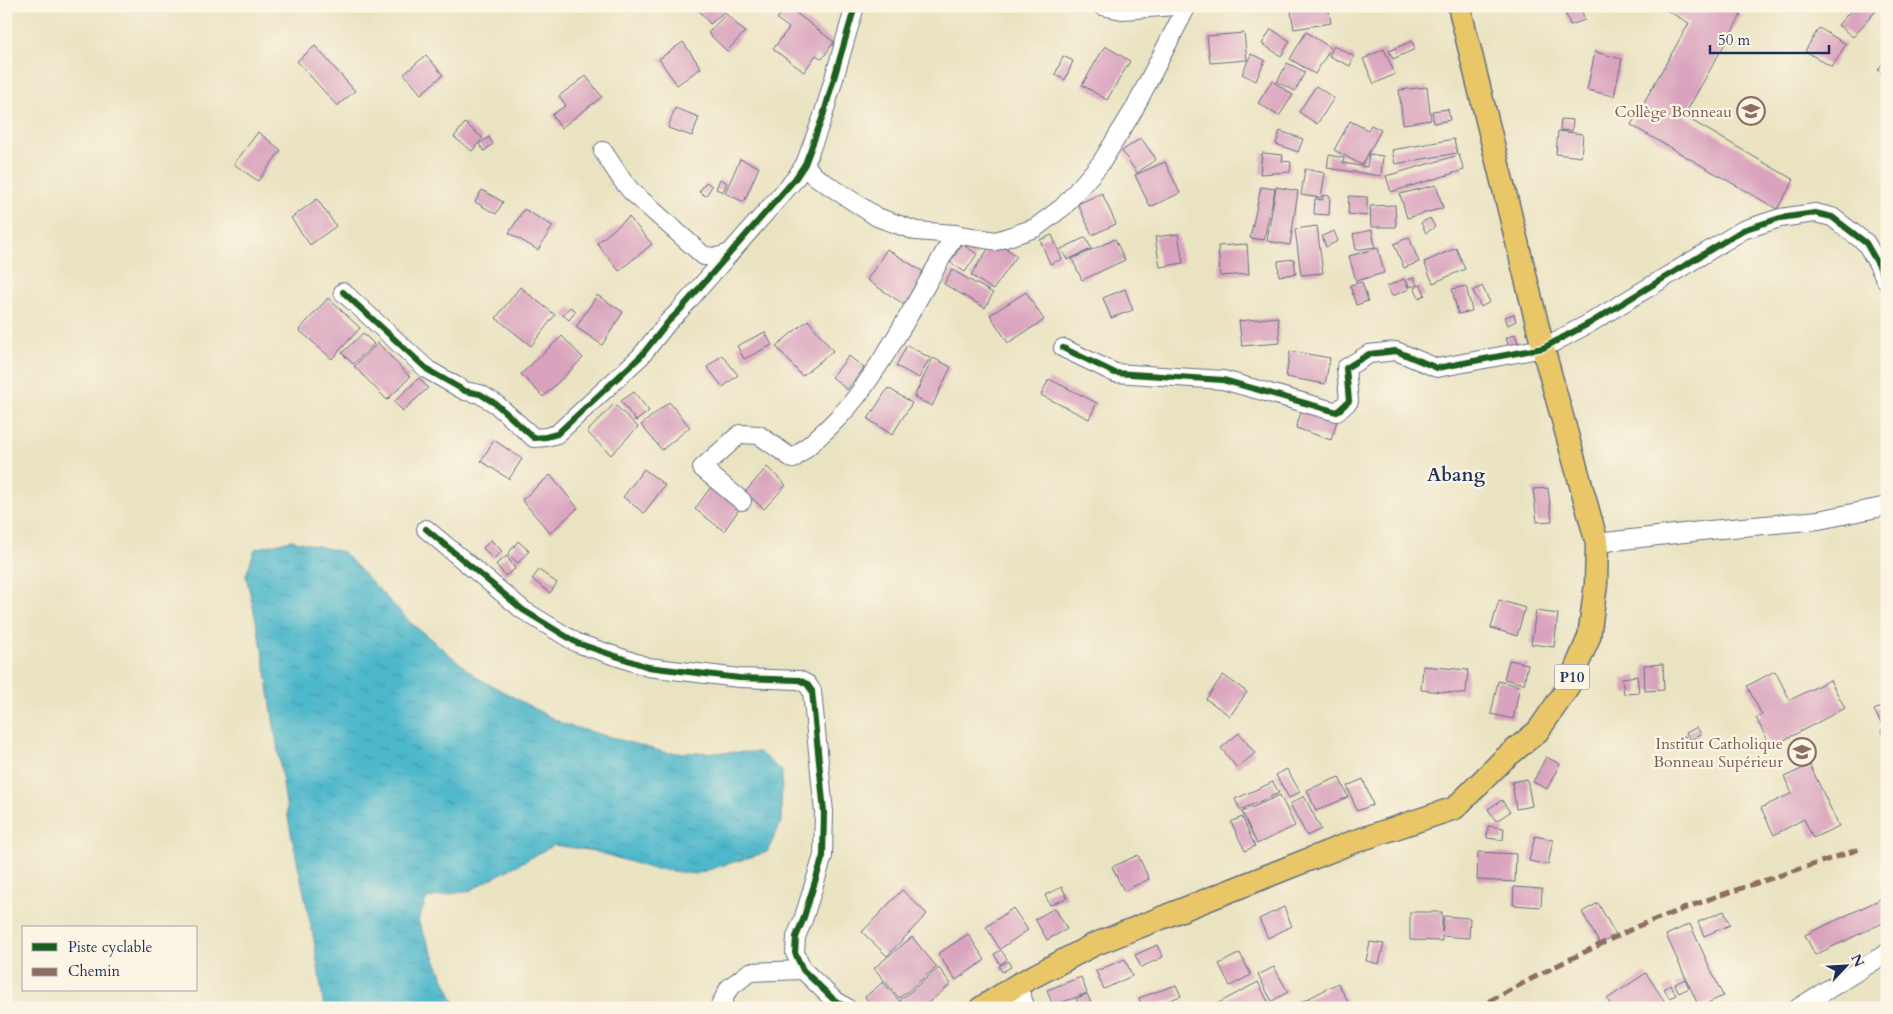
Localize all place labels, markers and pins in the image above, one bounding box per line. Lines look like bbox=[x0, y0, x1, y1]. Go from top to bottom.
school or university icon: Collège Bonneau bbox=[1736, 96, 1766, 126]
place label: Collège Bonneau bbox=[1615, 101, 1732, 123]
place label: Institut Catholique Bonneau Supérieur bbox=[1653, 733, 1783, 773]
school or university icon: Institut Catholique Bonneau Supérieur bbox=[1787, 737, 1817, 767]

